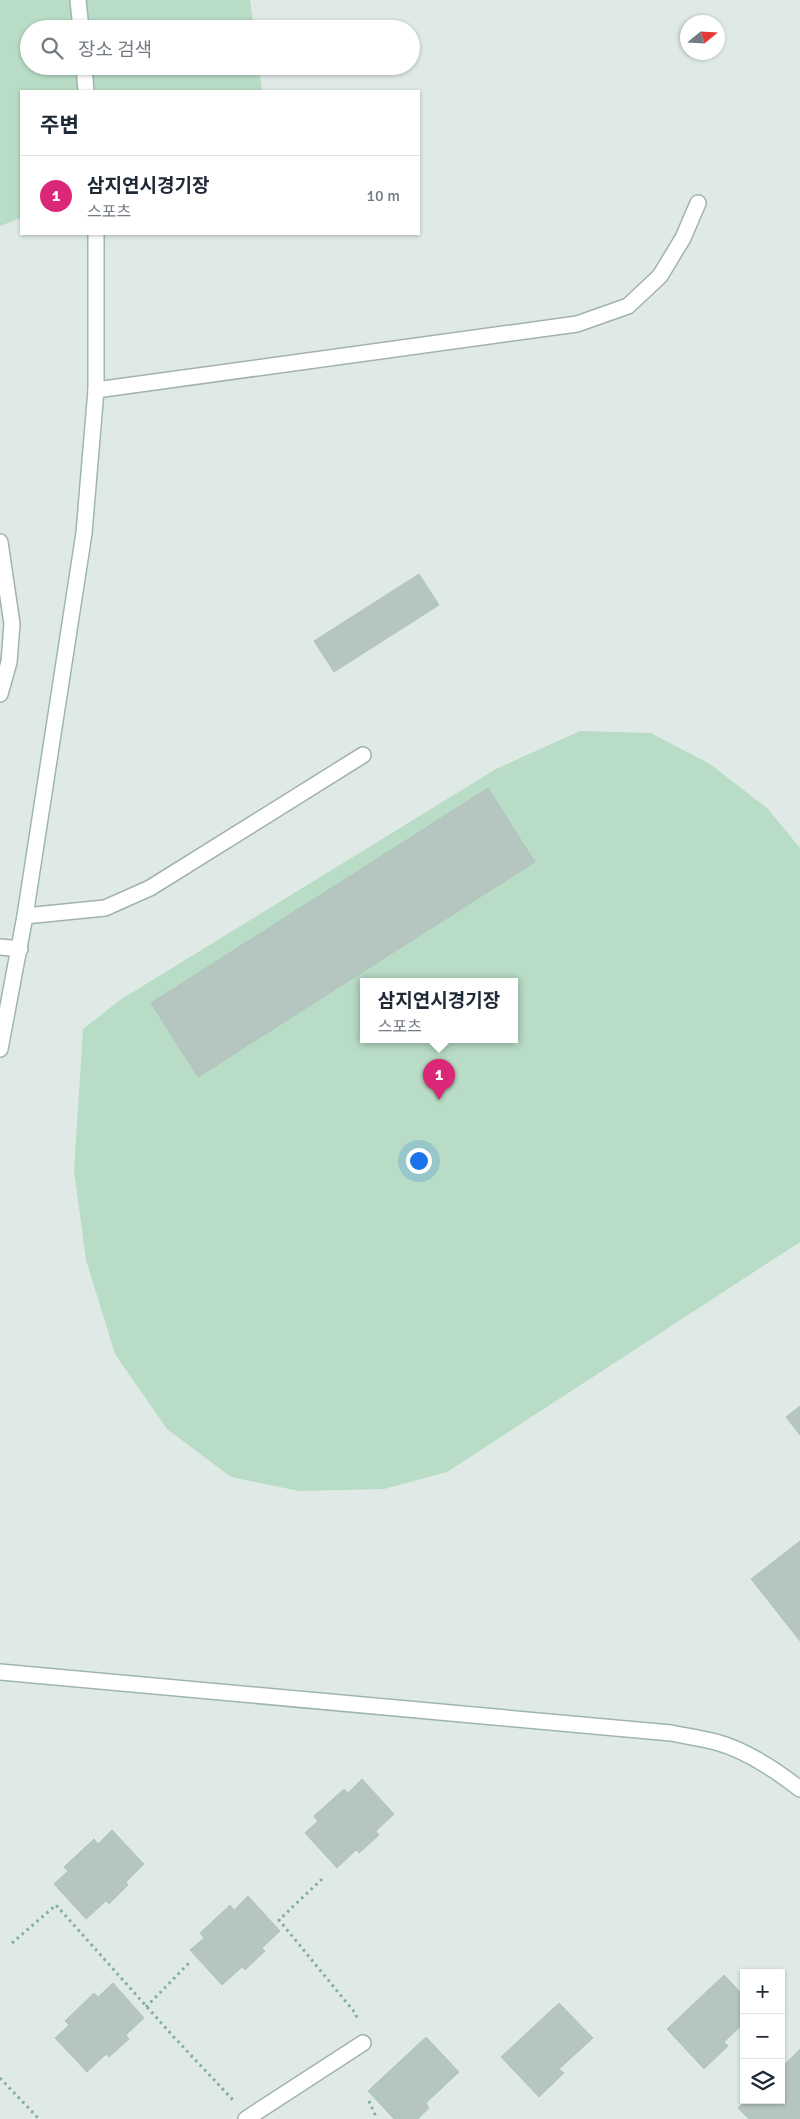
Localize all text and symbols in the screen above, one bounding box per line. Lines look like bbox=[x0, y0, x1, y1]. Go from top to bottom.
north arrow bbox=[680, 15, 725, 60]
search box bbox=[20, 20, 420, 75]
icon: search bbox=[38, 34, 66, 62]
text: 장소 검색 bbox=[78, 38, 152, 62]
text: 주변 bbox=[40, 112, 79, 138]
text: 삼지연시경기장 bbox=[87, 174, 209, 198]
text: 1 bbox=[52, 186, 60, 206]
text: 10 m bbox=[366, 186, 400, 206]
text: 스포츠 bbox=[87, 202, 131, 222]
popup bbox=[360, 978, 518, 1043]
text: 삼지연시경기장 bbox=[378, 989, 500, 1013]
text: 스포츠 bbox=[378, 1017, 422, 1037]
pin: 1 bbox=[423, 1059, 455, 1100]
your location bbox=[406, 1148, 432, 1174]
map controls bbox=[740, 1969, 785, 2104]
button: + bbox=[740, 1969, 785, 2014]
button: − bbox=[740, 2014, 785, 2059]
button: layers bbox=[740, 2059, 785, 2104]

